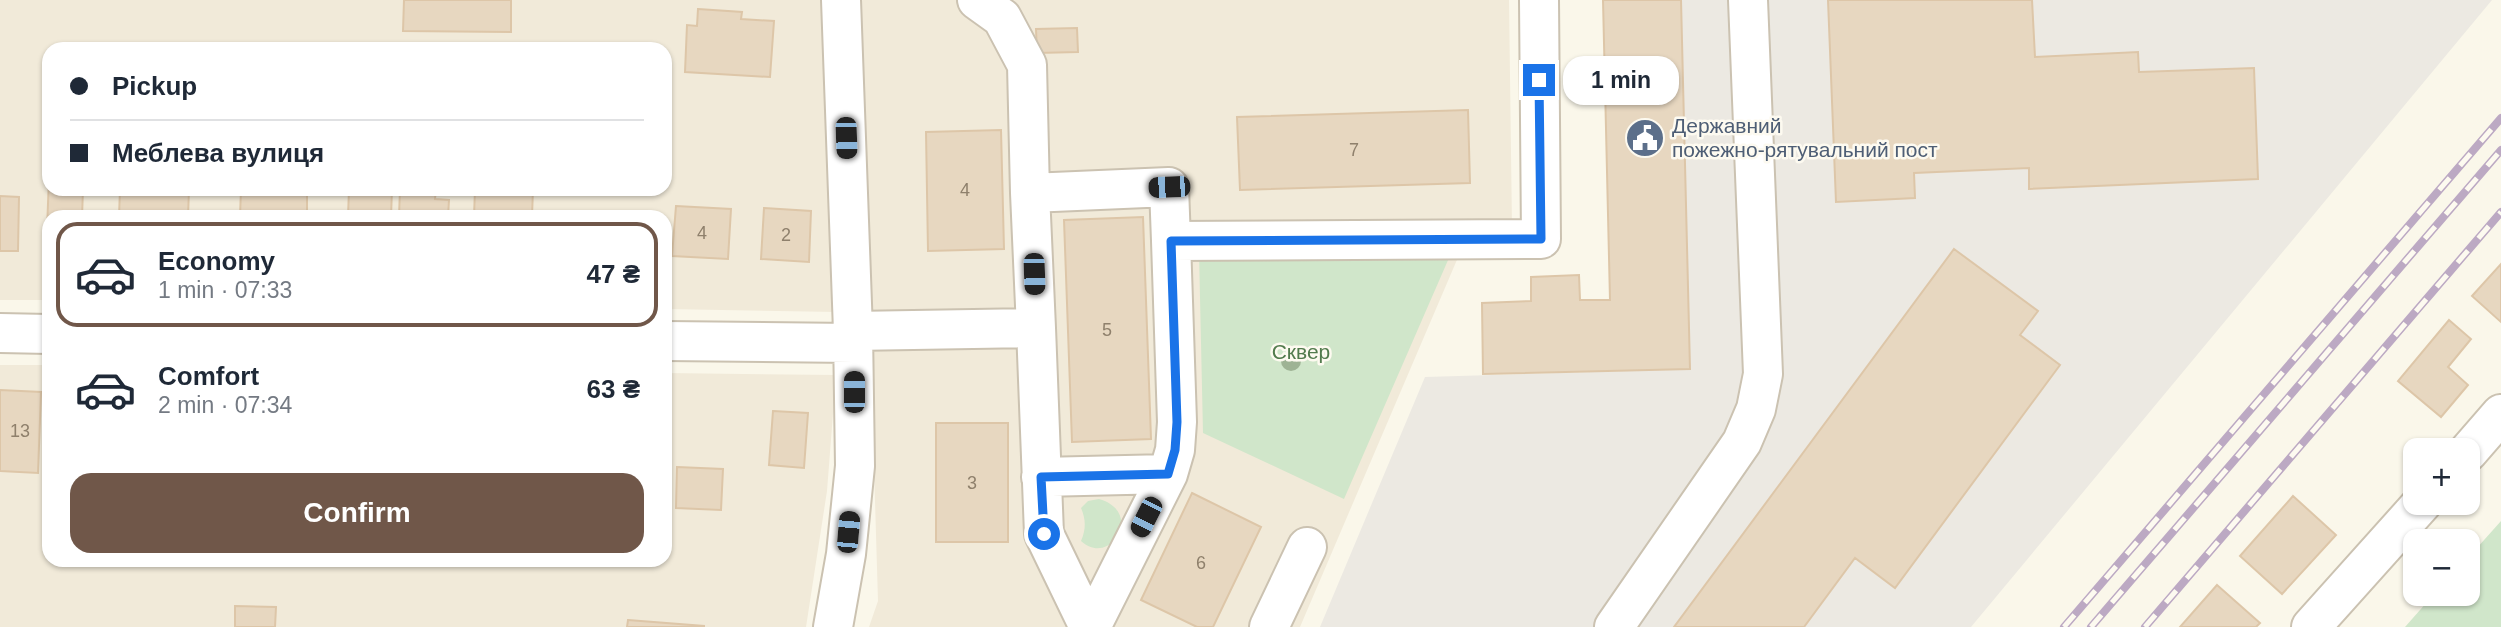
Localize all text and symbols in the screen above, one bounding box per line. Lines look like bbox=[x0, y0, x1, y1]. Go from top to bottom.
callout: 1 min bbox=[1564, 56, 1679, 104]
route end bbox=[1523, 64, 1555, 96]
text: 1 min bbox=[1591, 67, 1651, 93]
text: Pickup bbox=[112, 71, 197, 101]
place label: Державний пожежно-рятувальний пост bbox=[1672, 114, 1938, 161]
car bbox=[835, 117, 858, 159]
public building icon: Державний пожежно-рятувальний пост bbox=[1624, 117, 1666, 159]
text: Меблева вулиця bbox=[112, 138, 324, 168]
house number: 7 bbox=[1349, 140, 1359, 160]
car bbox=[1148, 176, 1191, 198]
house number: 4 bbox=[960, 180, 970, 200]
house number: 4 bbox=[697, 223, 707, 243]
house number: 2 bbox=[781, 225, 791, 245]
icon: car bbox=[74, 243, 137, 306]
text: Economy bbox=[158, 246, 275, 276]
car bbox=[1023, 253, 1046, 295]
text: 47 ₴ bbox=[587, 259, 640, 289]
text: 1 min · 07:33 bbox=[158, 277, 292, 303]
house number: 5 bbox=[1102, 320, 1112, 340]
park label: Сквер bbox=[1272, 340, 1330, 363]
icon: car bbox=[74, 358, 137, 421]
text: Comfort bbox=[158, 361, 259, 391]
car bbox=[844, 371, 865, 413]
text: 63 ₴ bbox=[587, 374, 640, 404]
text: 2 min · 07:34 bbox=[158, 392, 292, 418]
house number: 13 bbox=[10, 421, 30, 441]
map controls bbox=[2403, 438, 2480, 606]
button: + bbox=[2403, 438, 2480, 515]
button: Confirm bbox=[70, 473, 644, 553]
house number: 3 bbox=[967, 473, 977, 493]
car bbox=[1128, 494, 1165, 540]
car bbox=[836, 510, 861, 554]
route start bbox=[1028, 518, 1060, 550]
button: − bbox=[2403, 529, 2480, 606]
house number: 6 bbox=[1196, 553, 1206, 573]

